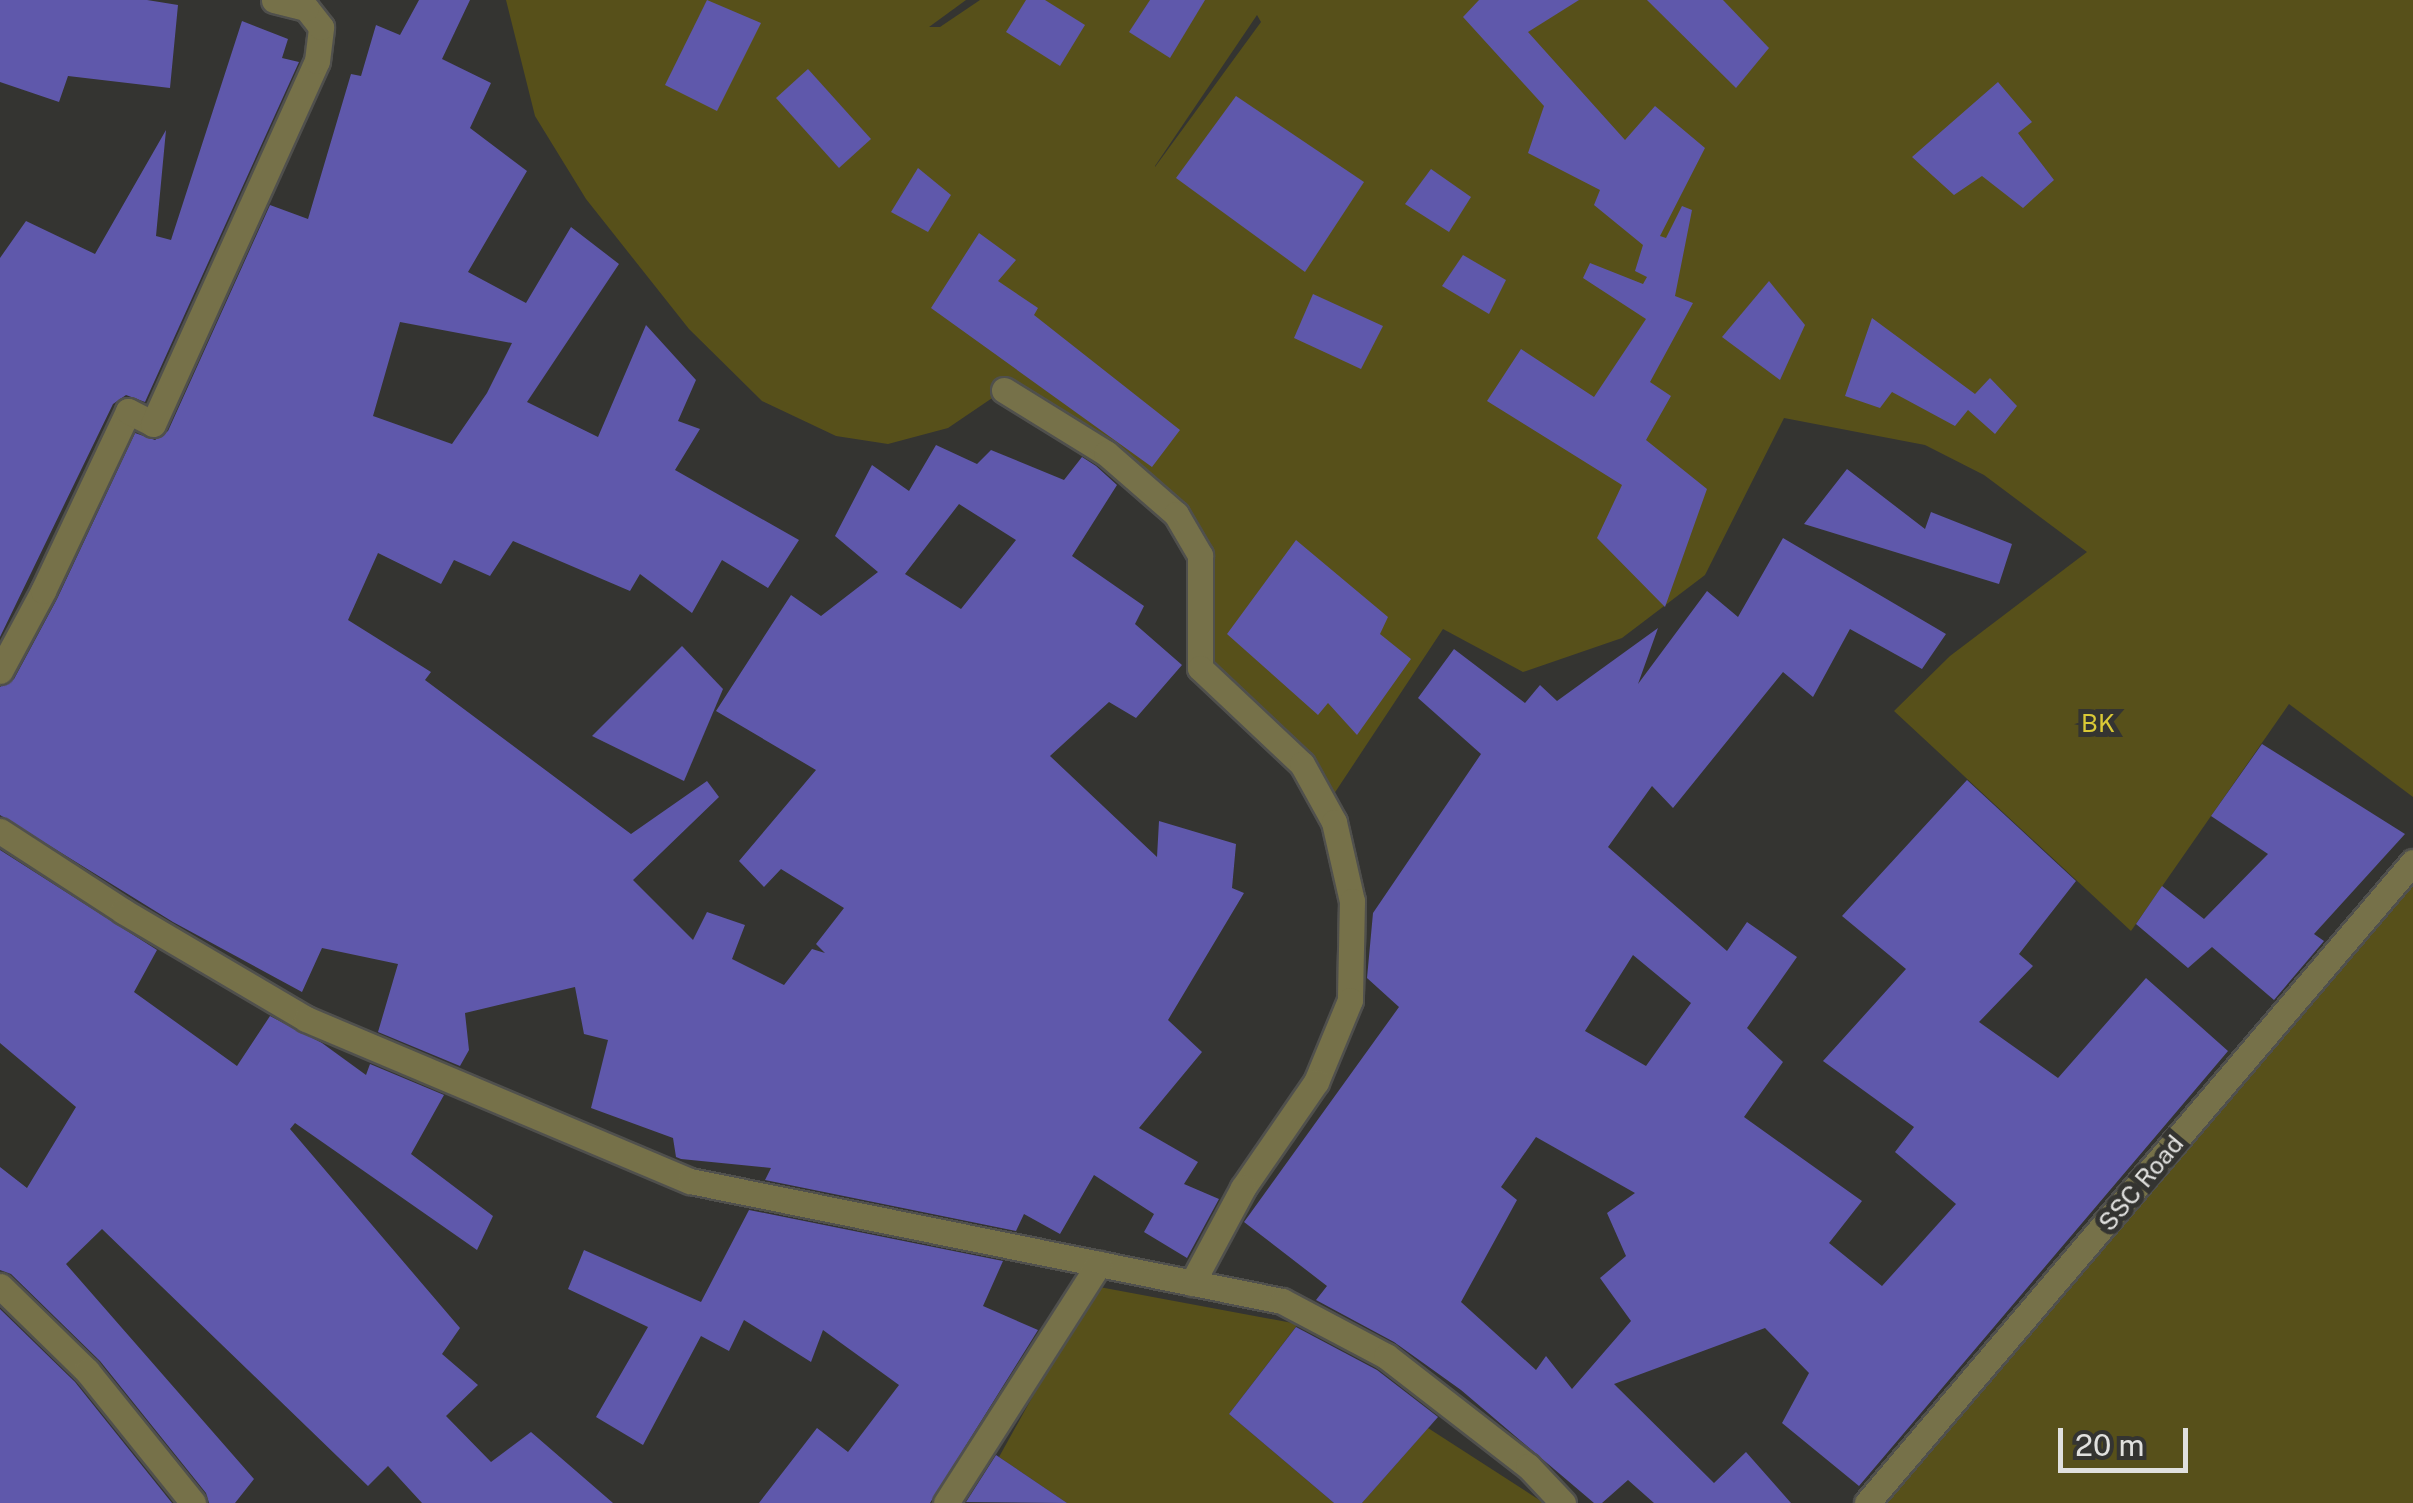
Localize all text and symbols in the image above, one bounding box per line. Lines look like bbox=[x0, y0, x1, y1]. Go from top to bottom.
park label: BK bbox=[2081, 708, 2115, 738]
street label: SSC Road bbox=[2092, 1129, 2190, 1237]
scale bar bbox=[2063, 1408, 2193, 1470]
text: 20 m bbox=[2075, 1427, 2144, 1463]

